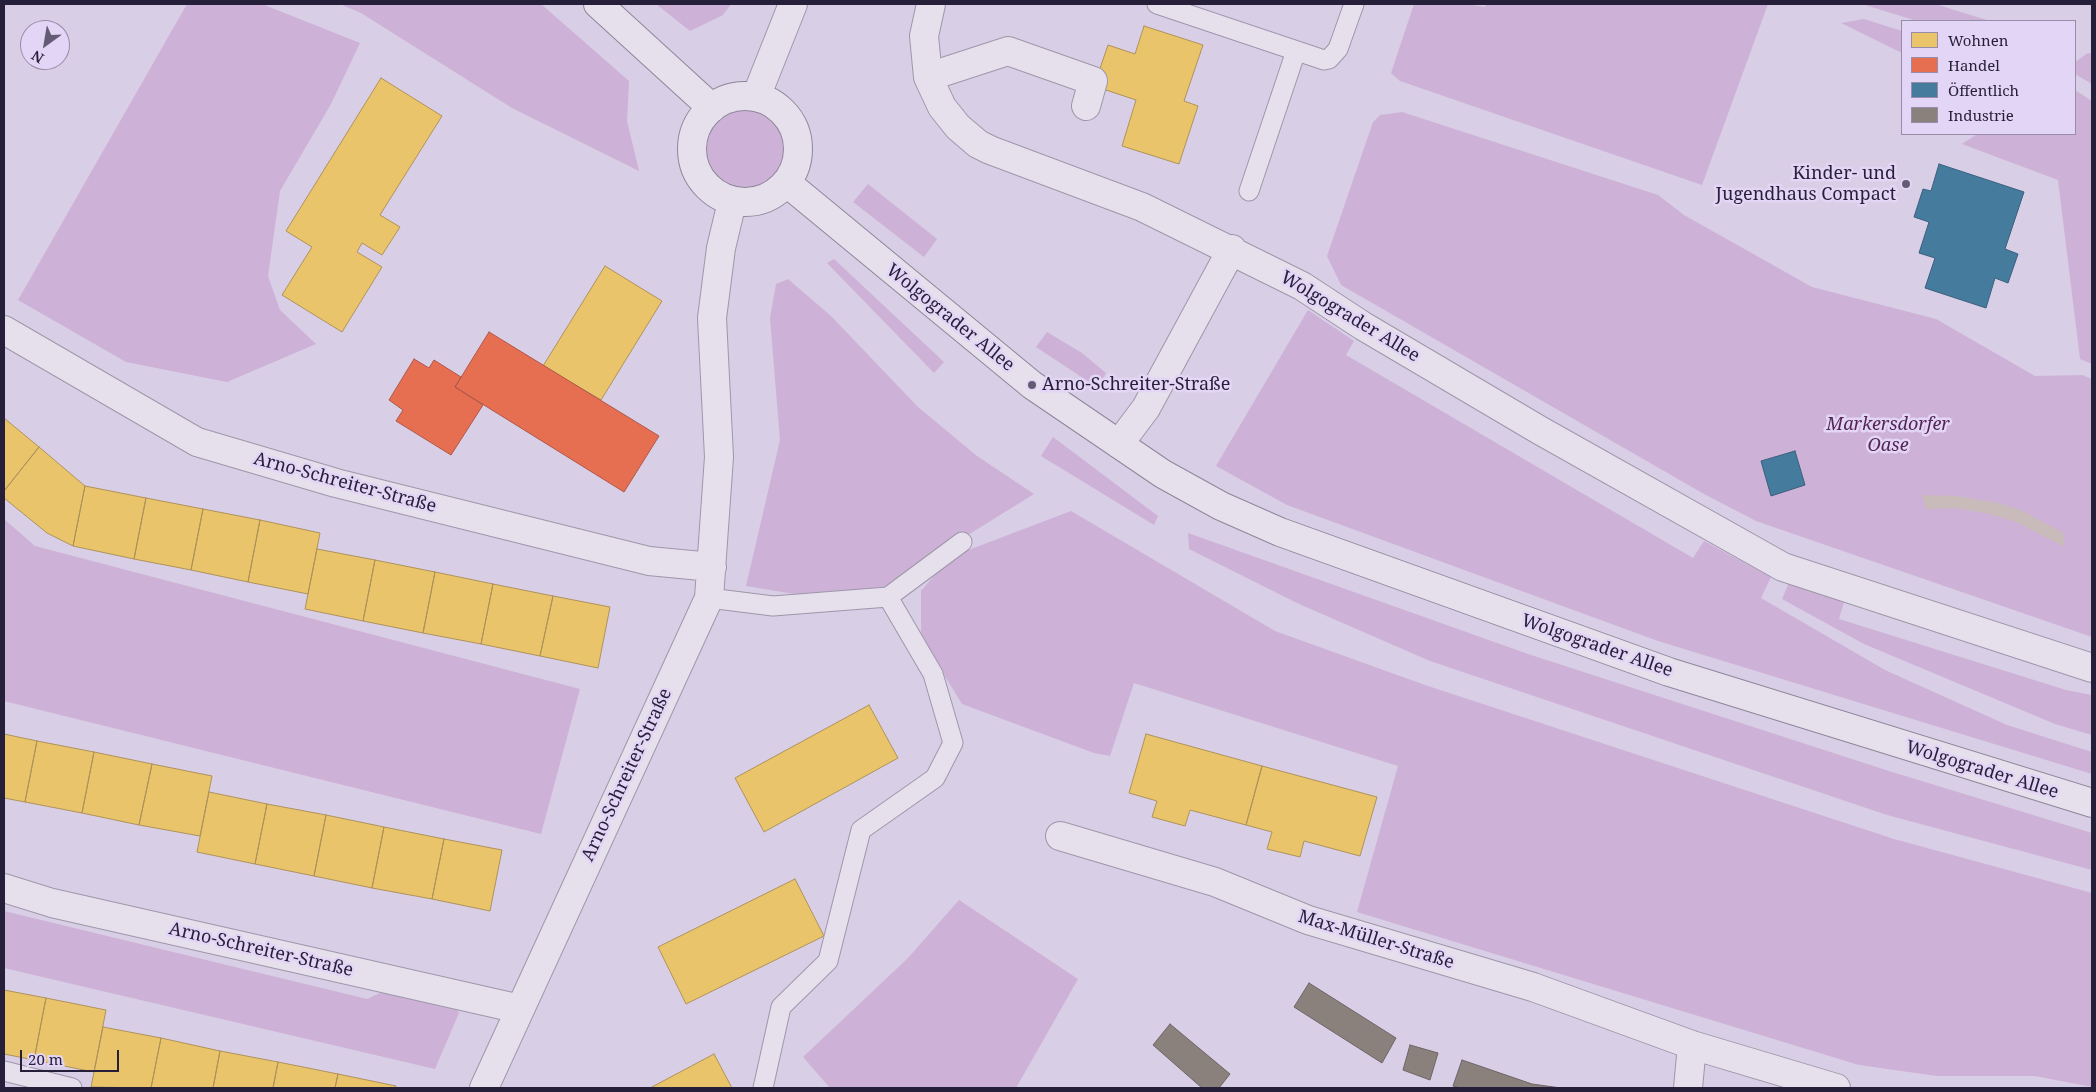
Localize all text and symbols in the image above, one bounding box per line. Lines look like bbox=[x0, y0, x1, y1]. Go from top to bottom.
north arrow bbox=[20, 20, 70, 70]
legend bbox=[1901, 20, 2076, 135]
text: Wohnen bbox=[1948, 30, 2008, 50]
text: N bbox=[28, 46, 47, 68]
text: Handel bbox=[1948, 55, 2000, 75]
text: Öffentlich bbox=[1948, 80, 2019, 100]
text: Industrie bbox=[1948, 105, 2014, 125]
place label: Kinder- und Jugendhaus Compact bbox=[1716, 163, 1896, 205]
marker: Kinder- und Jugendhaus Compact bbox=[1900, 178, 1912, 190]
street label: Wolgograder Allee bbox=[882, 260, 1018, 376]
street label: Wolgograder Allee bbox=[1276, 267, 1424, 367]
place label: Arno-Schreiter-Straße bbox=[1042, 374, 1230, 396]
marker: Arno-Schreiter-Straße bbox=[1026, 379, 1038, 391]
park label: Markersdorfer Oase bbox=[1826, 414, 1950, 456]
street label: Arno-Schreiter-Straße bbox=[251, 448, 439, 518]
street label: Wolgograder Allee bbox=[1518, 610, 1676, 682]
street label: Arno-Schreiter-Straße bbox=[577, 685, 677, 865]
street label: Wolgograder Allee bbox=[1903, 736, 2061, 804]
street label: Max-Müller-Straße bbox=[1295, 906, 1457, 974]
street label: Arno-Schreiter-Straße bbox=[167, 918, 355, 982]
scale bar bbox=[22, 1040, 121, 1072]
text: 20 m bbox=[28, 1049, 63, 1069]

